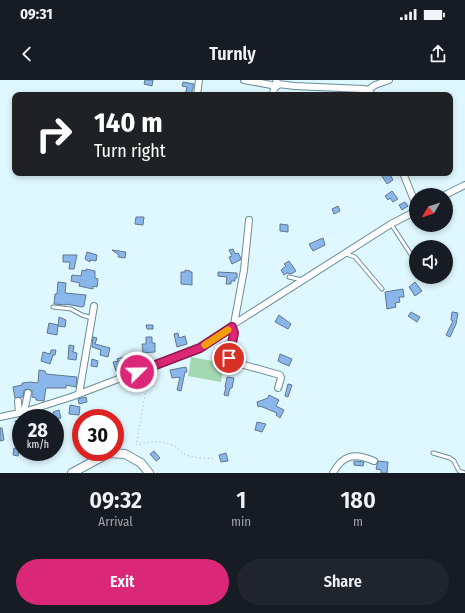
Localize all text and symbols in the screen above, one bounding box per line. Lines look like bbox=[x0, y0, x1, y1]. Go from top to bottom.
text: 09:31 bbox=[20, 5, 53, 23]
icon: back bbox=[16, 43, 38, 65]
text: Turnly bbox=[209, 43, 256, 65]
icon: share bbox=[427, 43, 449, 65]
text: 140 m bbox=[94, 106, 163, 139]
icon: right bbox=[28, 108, 80, 160]
text: Turn right bbox=[94, 140, 166, 162]
north arrow bbox=[409, 188, 453, 232]
map controls bbox=[409, 188, 453, 284]
button: sound bbox=[409, 240, 453, 284]
pin bbox=[212, 341, 246, 375]
icon: arrive bbox=[218, 347, 240, 369]
position arrow bbox=[116, 351, 158, 393]
speed limit sign: 30 bbox=[72, 409, 124, 461]
text: 28 bbox=[28, 418, 48, 442]
text: km/h bbox=[27, 439, 49, 451]
text: 09:32 bbox=[89, 486, 142, 514]
text: 1 bbox=[236, 486, 246, 514]
text: 180 bbox=[340, 486, 376, 514]
text: Arrival bbox=[98, 514, 133, 529]
text: min bbox=[231, 514, 251, 529]
text: m bbox=[353, 514, 363, 529]
button: Exit bbox=[16, 559, 229, 605]
button: Share bbox=[237, 559, 449, 605]

